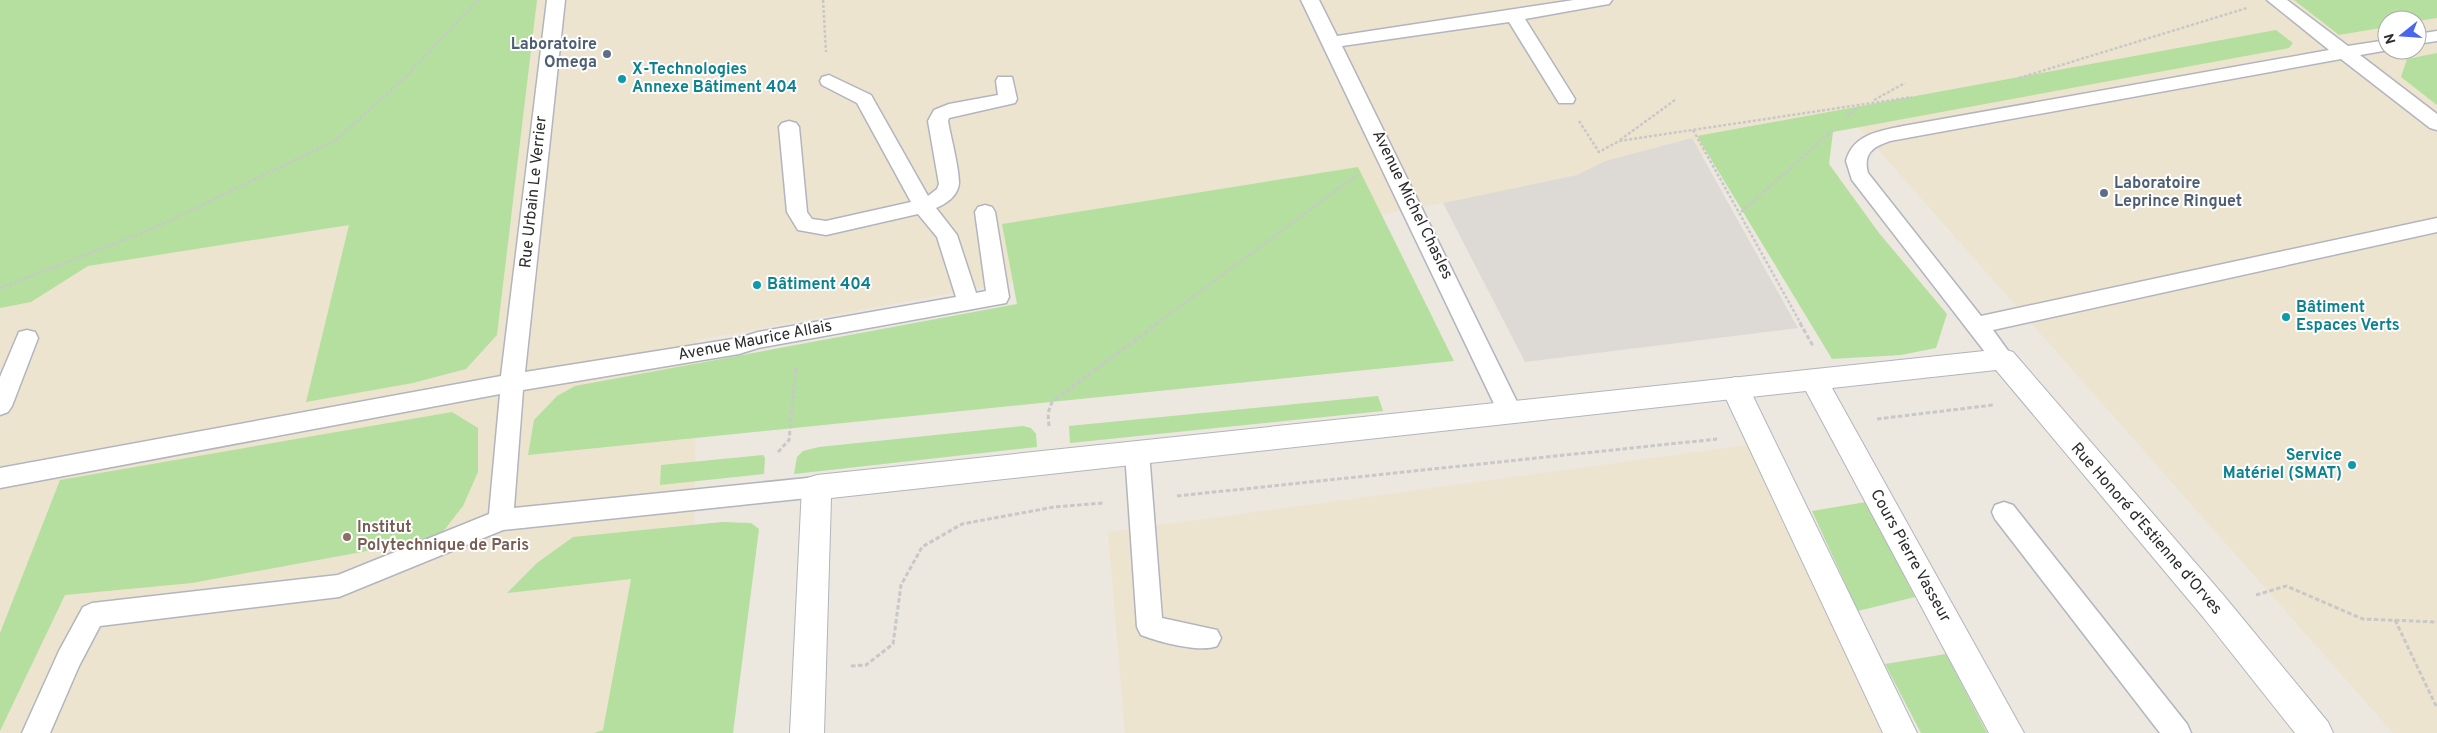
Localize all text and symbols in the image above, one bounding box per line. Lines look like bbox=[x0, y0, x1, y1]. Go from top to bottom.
north arrow bbox=[2377, 10, 2427, 60]
text: N bbox=[2381, 31, 2401, 46]
place label: Laboratoire Omega bbox=[511, 35, 597, 73]
marker: Laboratoire Omega bbox=[601, 48, 613, 60]
place label: X-Technologies Annexe Bâtiment 404 bbox=[632, 60, 797, 98]
marker: X-Technologies Annexe Bâtiment 404 bbox=[616, 73, 628, 85]
street label: Rue Urbain Le Verrier bbox=[516, 115, 552, 269]
street label: Avenue Michel Chasles bbox=[1367, 127, 1457, 283]
place label: Laboratoire Leprince Ringuet bbox=[2114, 174, 2242, 212]
marker: Laboratoire Leprince Ringuet bbox=[2098, 187, 2110, 199]
place label: Bâtiment 404 bbox=[767, 275, 871, 295]
marker: Bâtiment 404 bbox=[751, 279, 763, 291]
place label: Bâtiment Espaces Verts bbox=[2296, 298, 2400, 336]
marker: Bâtiment Espaces Verts bbox=[2280, 311, 2292, 323]
street label: Avenue Maurice Allais bbox=[676, 316, 834, 366]
street label: Rue Honoré d'Estienne d'Orves bbox=[2066, 439, 2226, 619]
place label: Service Matériel (SMAT) bbox=[2223, 446, 2342, 484]
marker: Service Matériel (SMAT) bbox=[2346, 459, 2358, 471]
street label: Cours Pierre Vasseur bbox=[1865, 486, 1955, 626]
place label: Institut Polytechnique de Paris bbox=[357, 518, 529, 556]
marker: Institut Polytechnique de Paris bbox=[341, 531, 353, 543]

